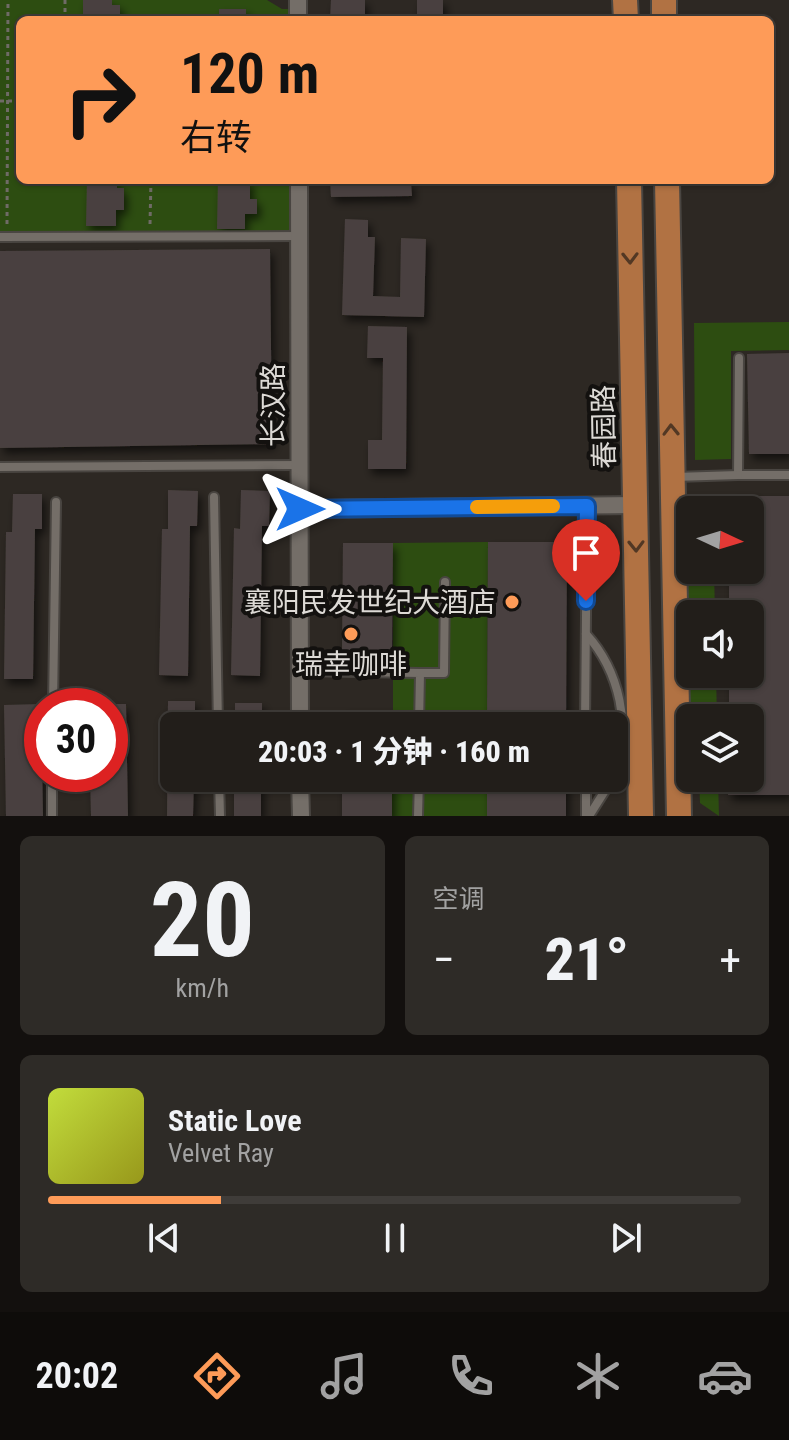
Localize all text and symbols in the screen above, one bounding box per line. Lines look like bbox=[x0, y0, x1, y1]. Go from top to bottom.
text: 120 m bbox=[180, 41, 319, 107]
icon: right bbox=[48, 48, 152, 152]
text: 右转 bbox=[180, 117, 252, 159]
one-way arrow bbox=[622, 252, 639, 265]
street label: 长汉路 bbox=[257, 363, 290, 447]
street label: 春园路 bbox=[587, 385, 621, 469]
one-way arrow bbox=[663, 423, 680, 436]
position arrow bbox=[258, 467, 342, 551]
north arrow bbox=[676, 496, 764, 584]
map controls bbox=[676, 496, 764, 792]
pin bbox=[552, 519, 620, 601]
icon: arrive bbox=[564, 531, 608, 575]
one-way arrow bbox=[627, 540, 645, 553]
place label: 襄阳民发世纪大酒店 bbox=[244, 586, 496, 619]
marker: 襄阳民发世纪大酒店 bbox=[503, 593, 521, 611]
button: sound bbox=[676, 600, 764, 688]
marker: 瑞幸咖啡 bbox=[342, 625, 360, 643]
place label: 瑞幸咖啡 bbox=[295, 648, 407, 681]
speed limit sign: 30 bbox=[24, 688, 128, 792]
button: layers bbox=[676, 704, 764, 792]
text: 20:03 · 1 分钟 · 160 m bbox=[258, 734, 530, 769]
text: 20 bbox=[150, 860, 255, 981]
text: 空调 bbox=[433, 884, 485, 914]
text: 21° bbox=[545, 924, 629, 995]
text: − bbox=[433, 934, 455, 986]
text: + bbox=[719, 934, 741, 986]
text: km/h bbox=[176, 973, 229, 1003]
text: Static Love bbox=[168, 1103, 302, 1138]
text: Velvet Ray bbox=[168, 1138, 274, 1168]
icon: previous bbox=[142, 1216, 186, 1260]
icon: pause bbox=[373, 1216, 417, 1260]
icon: next bbox=[604, 1216, 648, 1260]
icon: directions bbox=[189, 1348, 245, 1404]
icon: music bbox=[316, 1348, 372, 1404]
icon: phone bbox=[443, 1348, 499, 1404]
icon: climate bbox=[570, 1348, 626, 1404]
icon: car bbox=[697, 1348, 753, 1404]
text: 20:02 bbox=[36, 1355, 118, 1397]

